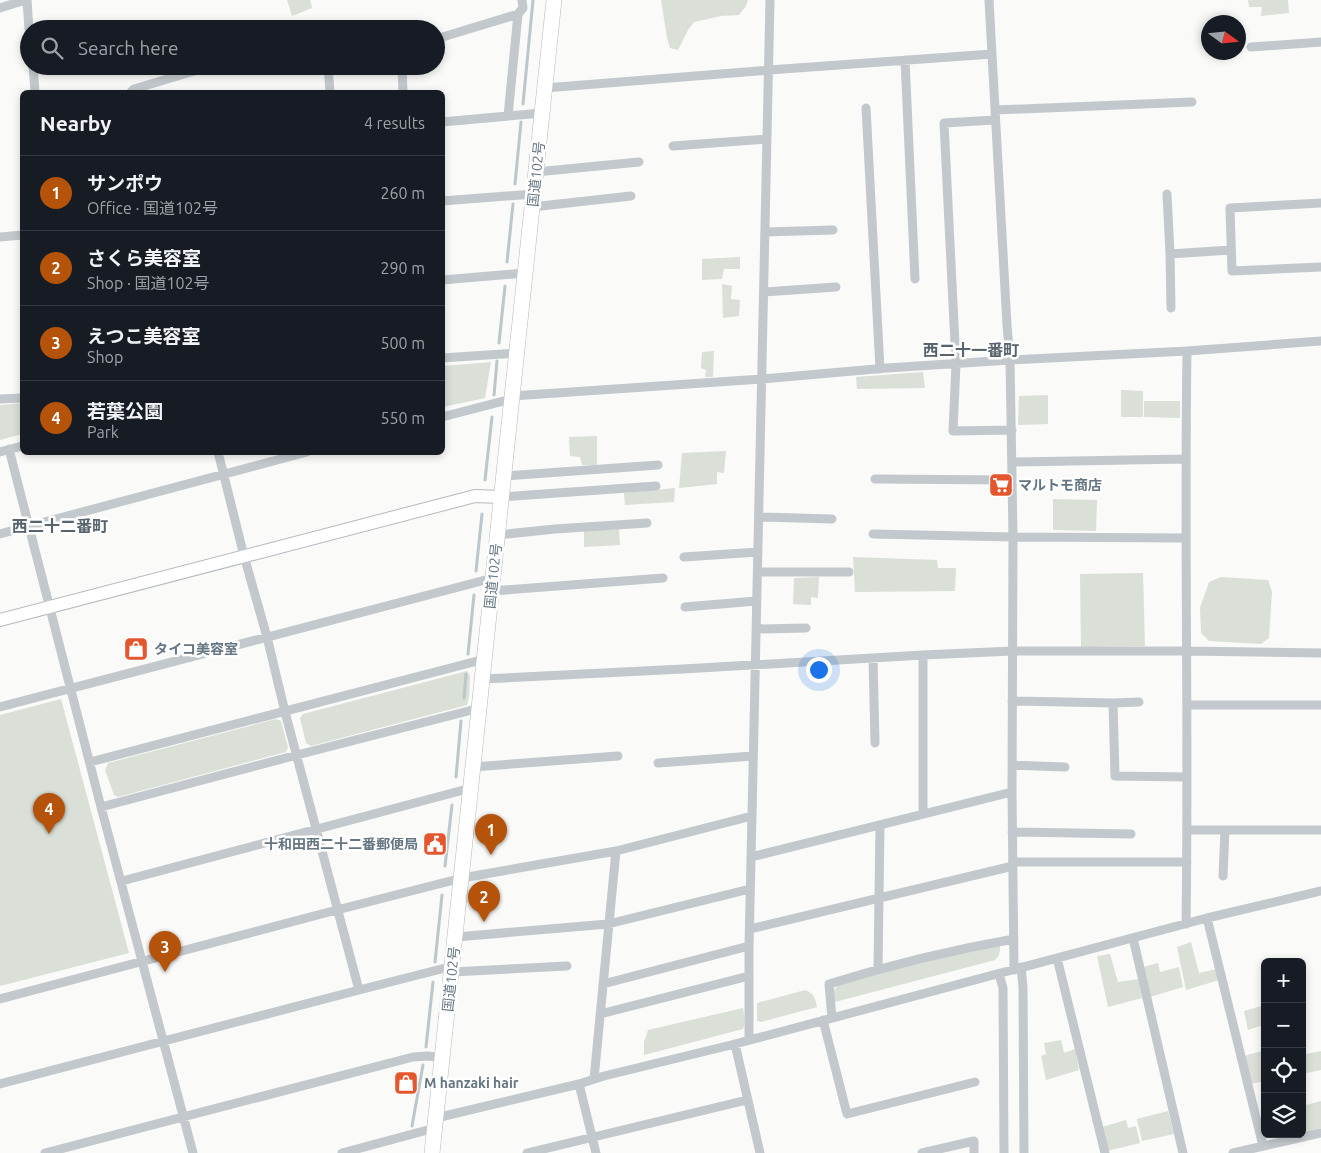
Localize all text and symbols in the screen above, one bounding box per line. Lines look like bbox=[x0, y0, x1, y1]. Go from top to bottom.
north arrow bbox=[1201, 15, 1246, 60]
search box bbox=[20, 20, 445, 75]
icon: search bbox=[38, 34, 66, 62]
text: Search here bbox=[78, 37, 178, 59]
text: Nearby bbox=[40, 111, 111, 135]
text: 4 results bbox=[364, 114, 425, 132]
street label: 国道102号 bbox=[525, 140, 547, 208]
text: サンポウ bbox=[87, 172, 163, 194]
text: 1 bbox=[51, 184, 61, 202]
text: 260 m bbox=[380, 184, 425, 202]
text: Office · 国道102号 bbox=[87, 199, 218, 217]
text: さくら美容室 bbox=[87, 247, 201, 269]
text: 2 bbox=[51, 259, 61, 277]
text: 290 m bbox=[380, 259, 425, 277]
text: Shop · 国道102号 bbox=[87, 274, 210, 292]
text: えつこ美容室 bbox=[87, 325, 200, 347]
text: 3 bbox=[51, 334, 61, 352]
text: 500 m bbox=[380, 334, 425, 352]
district label: 西二十一番町 bbox=[923, 341, 1019, 359]
text: Shop bbox=[87, 348, 123, 366]
text: 若葉公園 bbox=[87, 400, 163, 422]
text: 4 bbox=[51, 409, 61, 427]
text: 550 m bbox=[380, 409, 425, 427]
text: Park bbox=[87, 423, 119, 441]
supermarket icon: マルトモ商店 bbox=[988, 472, 1014, 498]
place label: マルトモ商店 bbox=[1018, 477, 1102, 493]
district label: 西二十二番町 bbox=[12, 517, 108, 535]
street label: 国道102号 bbox=[482, 542, 504, 610]
shop icon: タイコ美容室 bbox=[123, 636, 149, 662]
place label: タイコ美容室 bbox=[154, 641, 238, 657]
your location bbox=[806, 657, 832, 683]
pin: 4 bbox=[33, 793, 65, 834]
pin: 1 bbox=[475, 814, 507, 855]
public building icon: 十和田西二十二番郵便局 bbox=[422, 831, 448, 857]
place label: 十和田西二十二番郵便局 bbox=[264, 836, 418, 852]
pin: 2 bbox=[468, 881, 500, 922]
pin: 3 bbox=[149, 931, 181, 972]
street label: 国道102号 bbox=[440, 945, 462, 1013]
map controls bbox=[1261, 958, 1306, 1138]
button: + bbox=[1261, 958, 1306, 1003]
button: − bbox=[1261, 1003, 1306, 1048]
button: locate bbox=[1261, 1048, 1306, 1093]
shop icon: M hanzaki hair bbox=[393, 1070, 419, 1096]
place label: M hanzaki hair bbox=[424, 1075, 519, 1091]
button: layers bbox=[1261, 1093, 1306, 1138]

